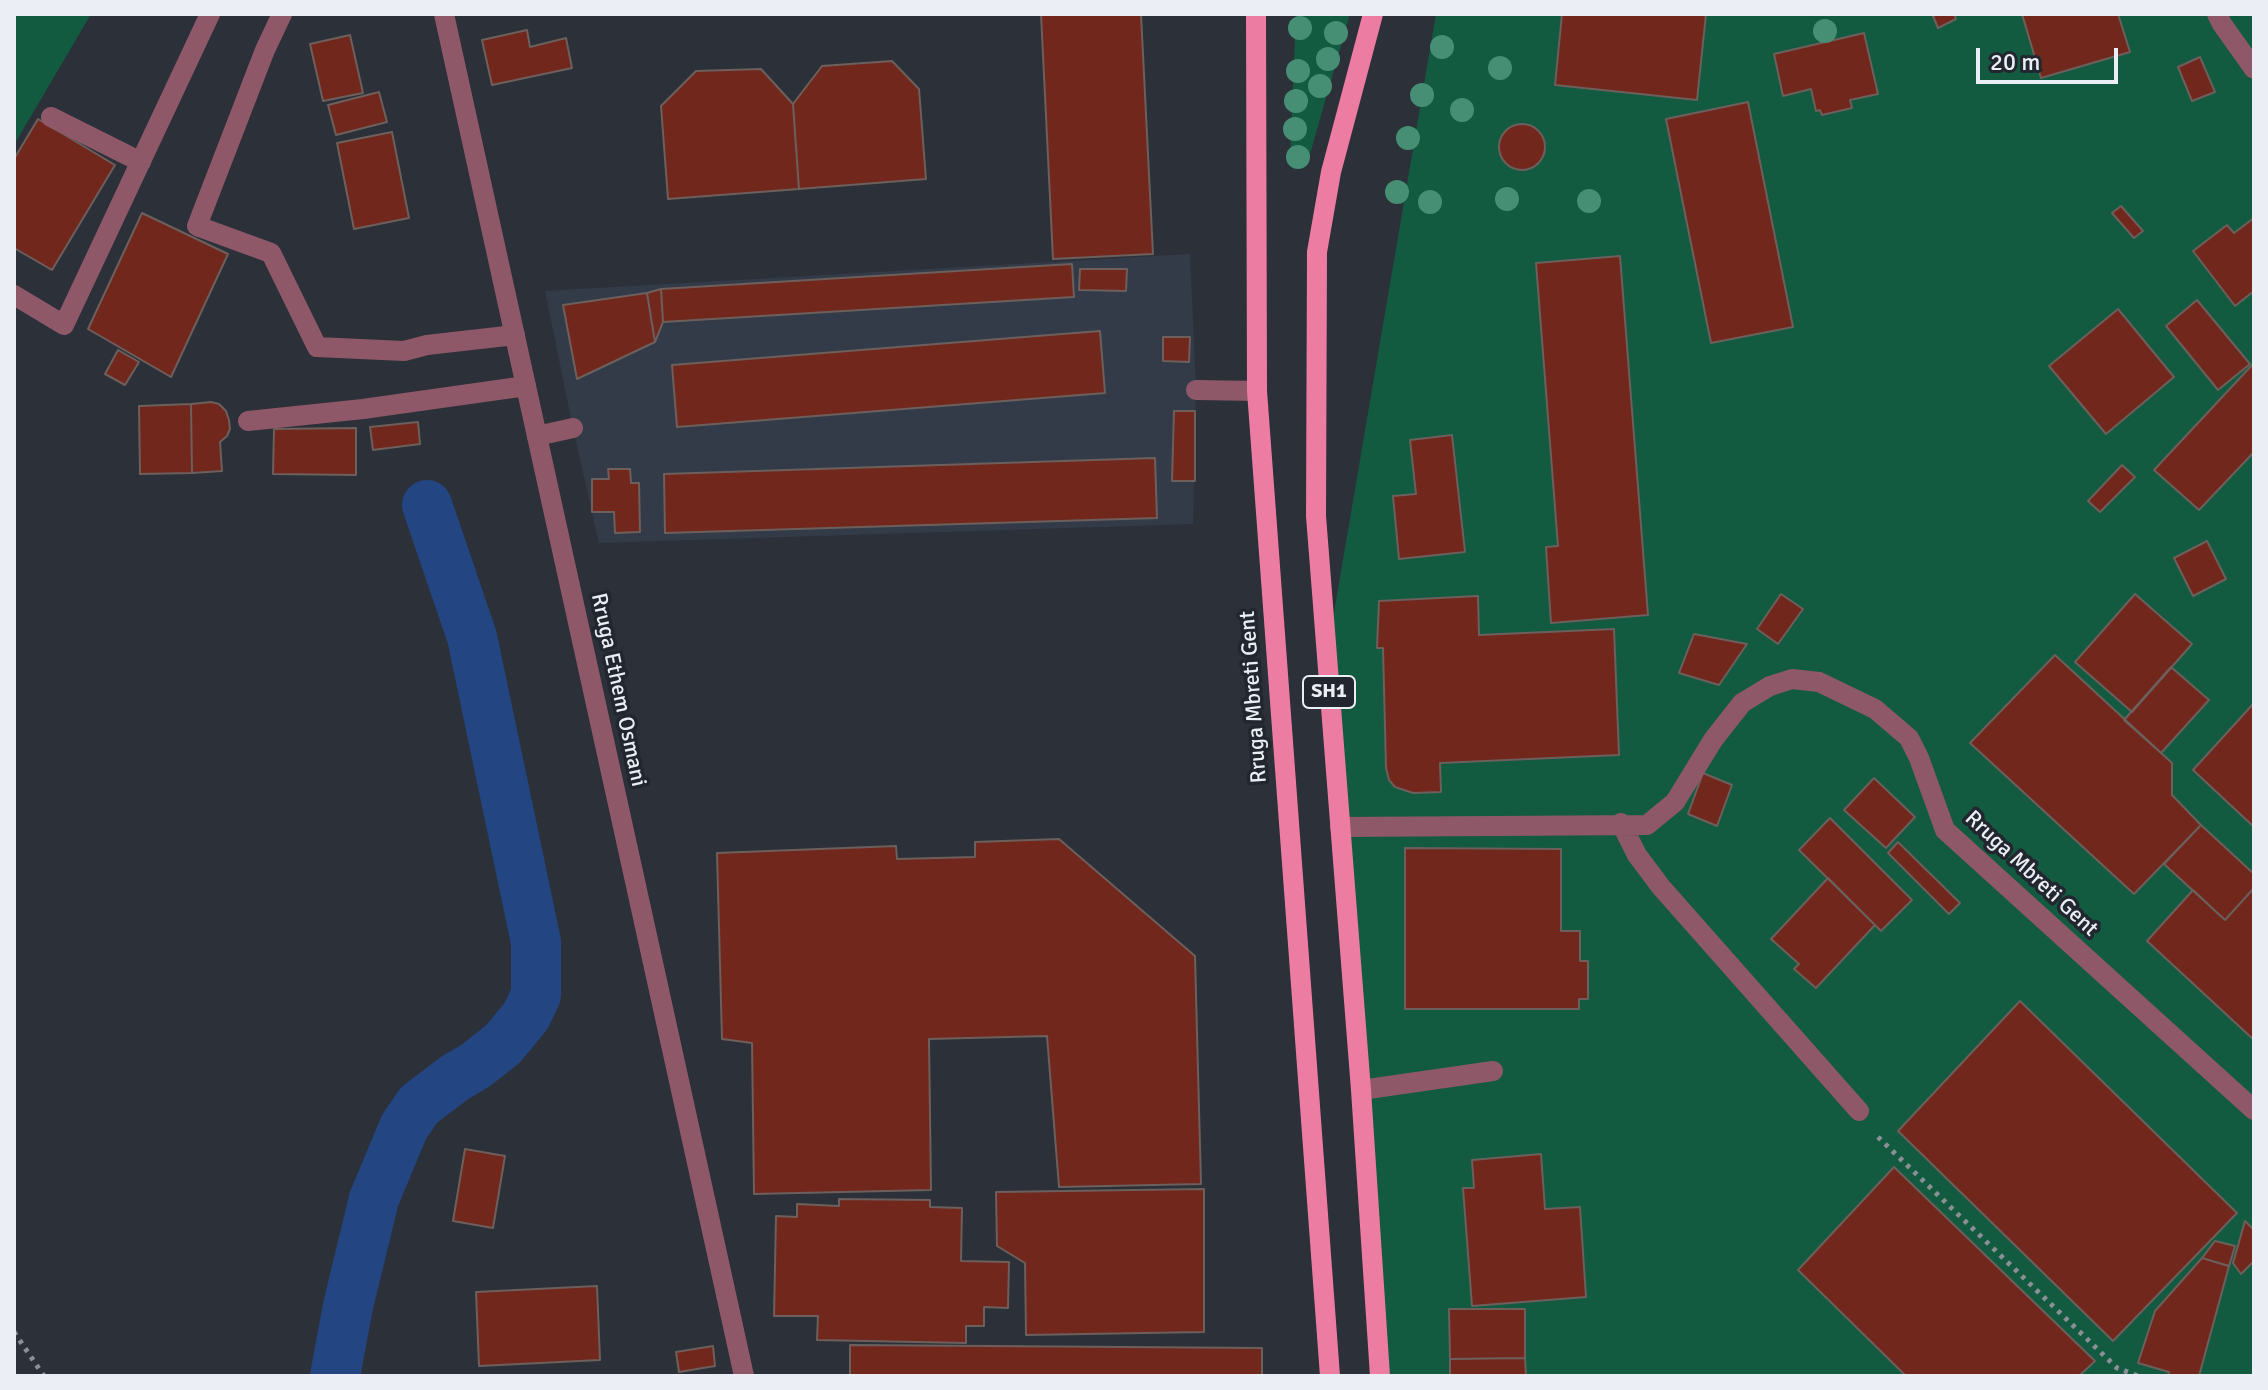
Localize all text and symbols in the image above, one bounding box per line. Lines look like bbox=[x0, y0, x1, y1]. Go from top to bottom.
scale bar bbox=[1980, 32, 2122, 82]
text: 20 m bbox=[1990, 47, 2040, 77]
street label: Rruga Ethem Osmani bbox=[585, 591, 651, 789]
street label: Rruga Mbreti Gent bbox=[1235, 610, 1273, 784]
road number: SH1 bbox=[1303, 676, 1355, 708]
street label: Rruga Mbreti Gent bbox=[1959, 806, 2103, 942]

